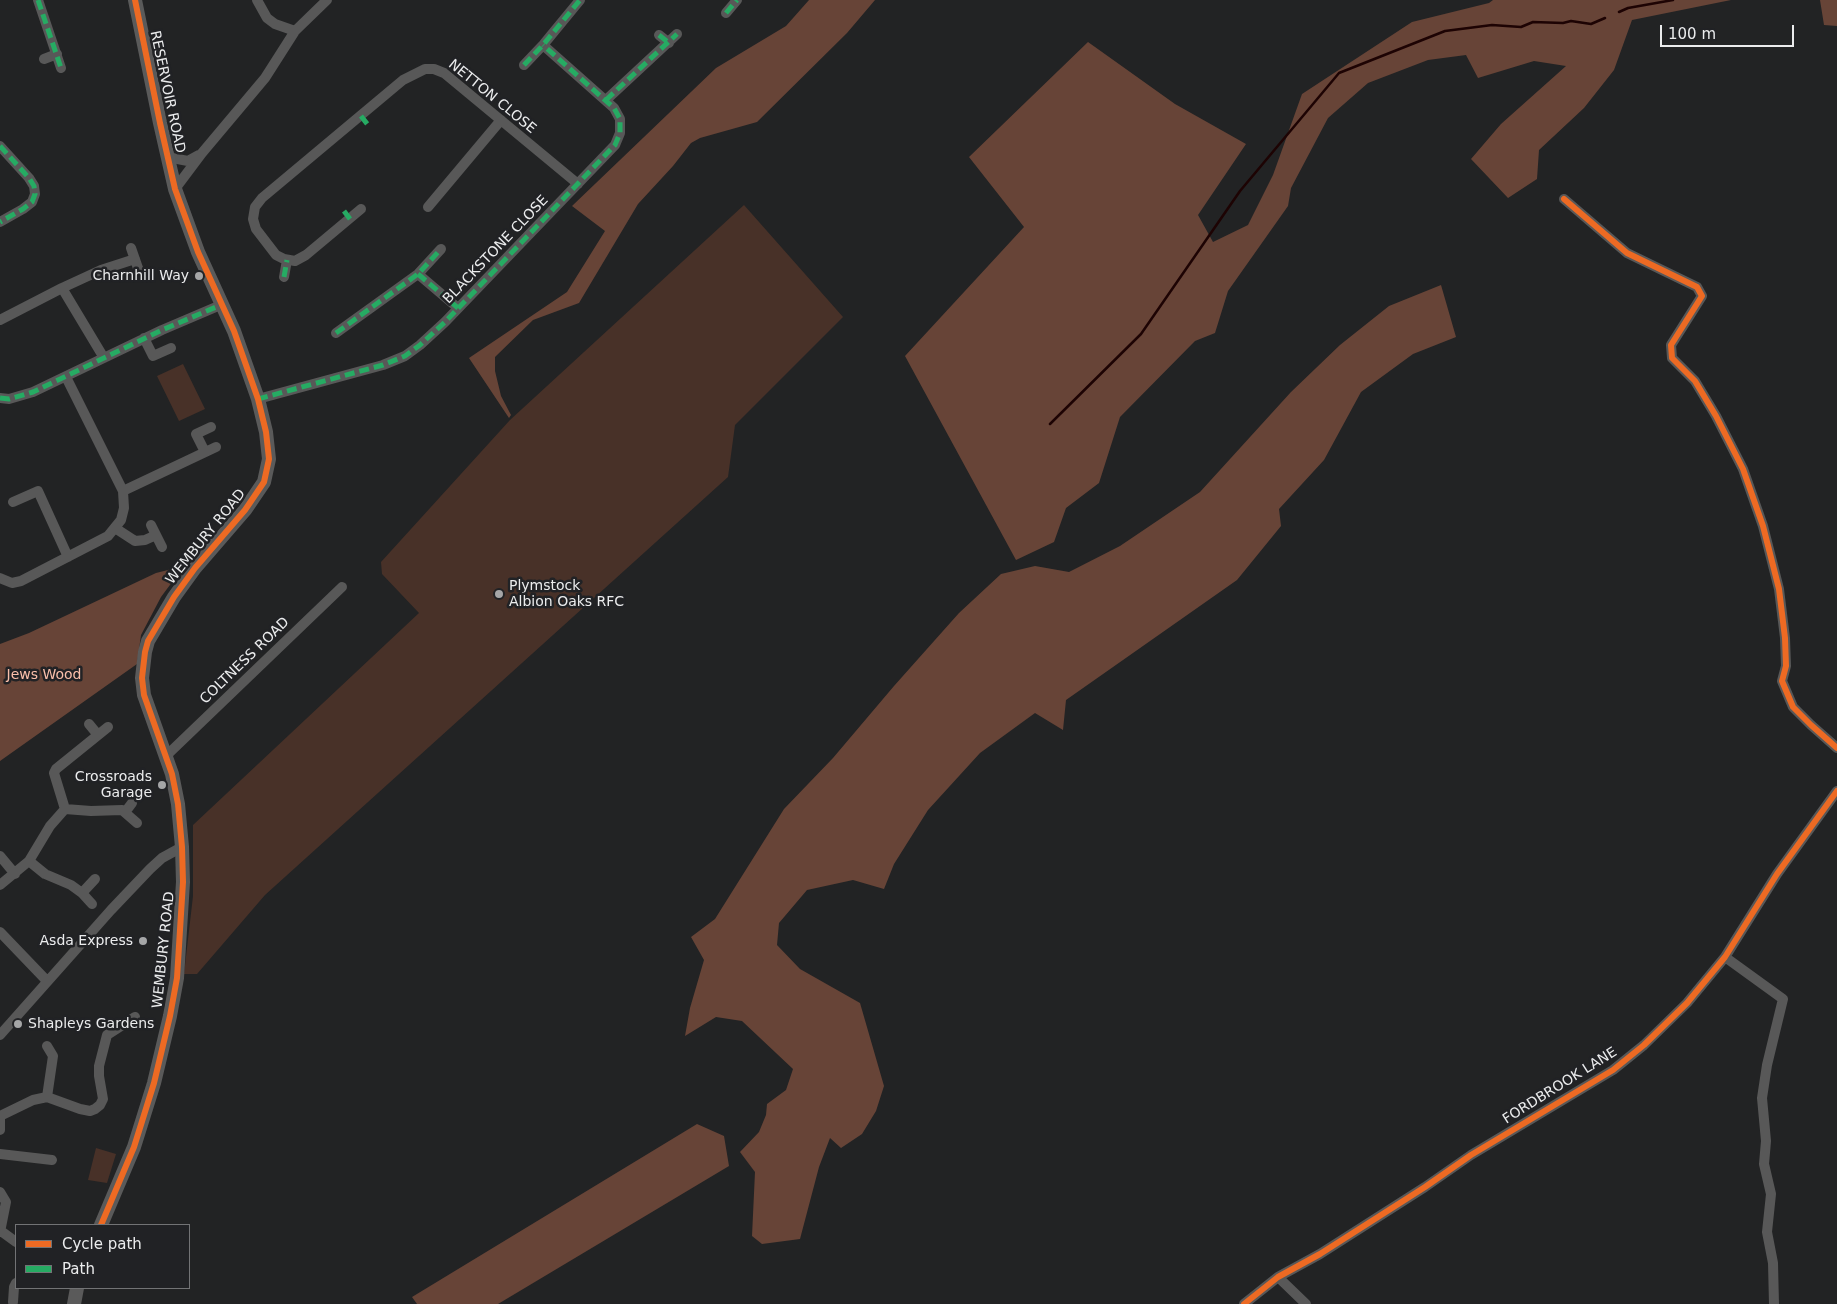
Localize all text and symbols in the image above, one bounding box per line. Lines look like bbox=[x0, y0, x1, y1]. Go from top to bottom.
scale bar bbox=[1662, 15, 1796, 47]
text: 100 m bbox=[1668, 25, 1716, 43]
street label: RESERVOIR ROAD bbox=[146, 29, 188, 155]
street label: NETTON CLOSE bbox=[445, 57, 539, 137]
street label: BLACKSTONE CLOSE bbox=[440, 192, 552, 308]
place label: Charnhill Way bbox=[93, 268, 189, 284]
marker: Charnhill Way bbox=[193, 270, 205, 282]
street label: WEMBURY ROAD bbox=[163, 486, 249, 588]
place label: Plymstock Albion Oaks RFC bbox=[509, 578, 624, 610]
marker: Plymstock Albion Oaks RFC bbox=[493, 588, 505, 600]
street label: COLTNESS ROAD bbox=[197, 614, 293, 708]
park label: Jews Wood bbox=[7, 667, 81, 683]
place label: Crossroads Garage bbox=[75, 769, 152, 802]
marker: Crossroads Garage bbox=[156, 779, 168, 791]
street label: WEMBURY ROAD bbox=[150, 891, 178, 1009]
place label: Asda Express bbox=[40, 933, 133, 949]
marker: Asda Express bbox=[137, 935, 149, 947]
place label: Shapleys Gardens bbox=[28, 1016, 154, 1032]
marker: Shapleys Gardens bbox=[12, 1018, 24, 1030]
street label: FORDBROOK LANE bbox=[1500, 1044, 1620, 1128]
legend bbox=[15, 1224, 190, 1289]
text: Cycle path bbox=[62, 1235, 142, 1253]
text: Path bbox=[62, 1260, 95, 1278]

